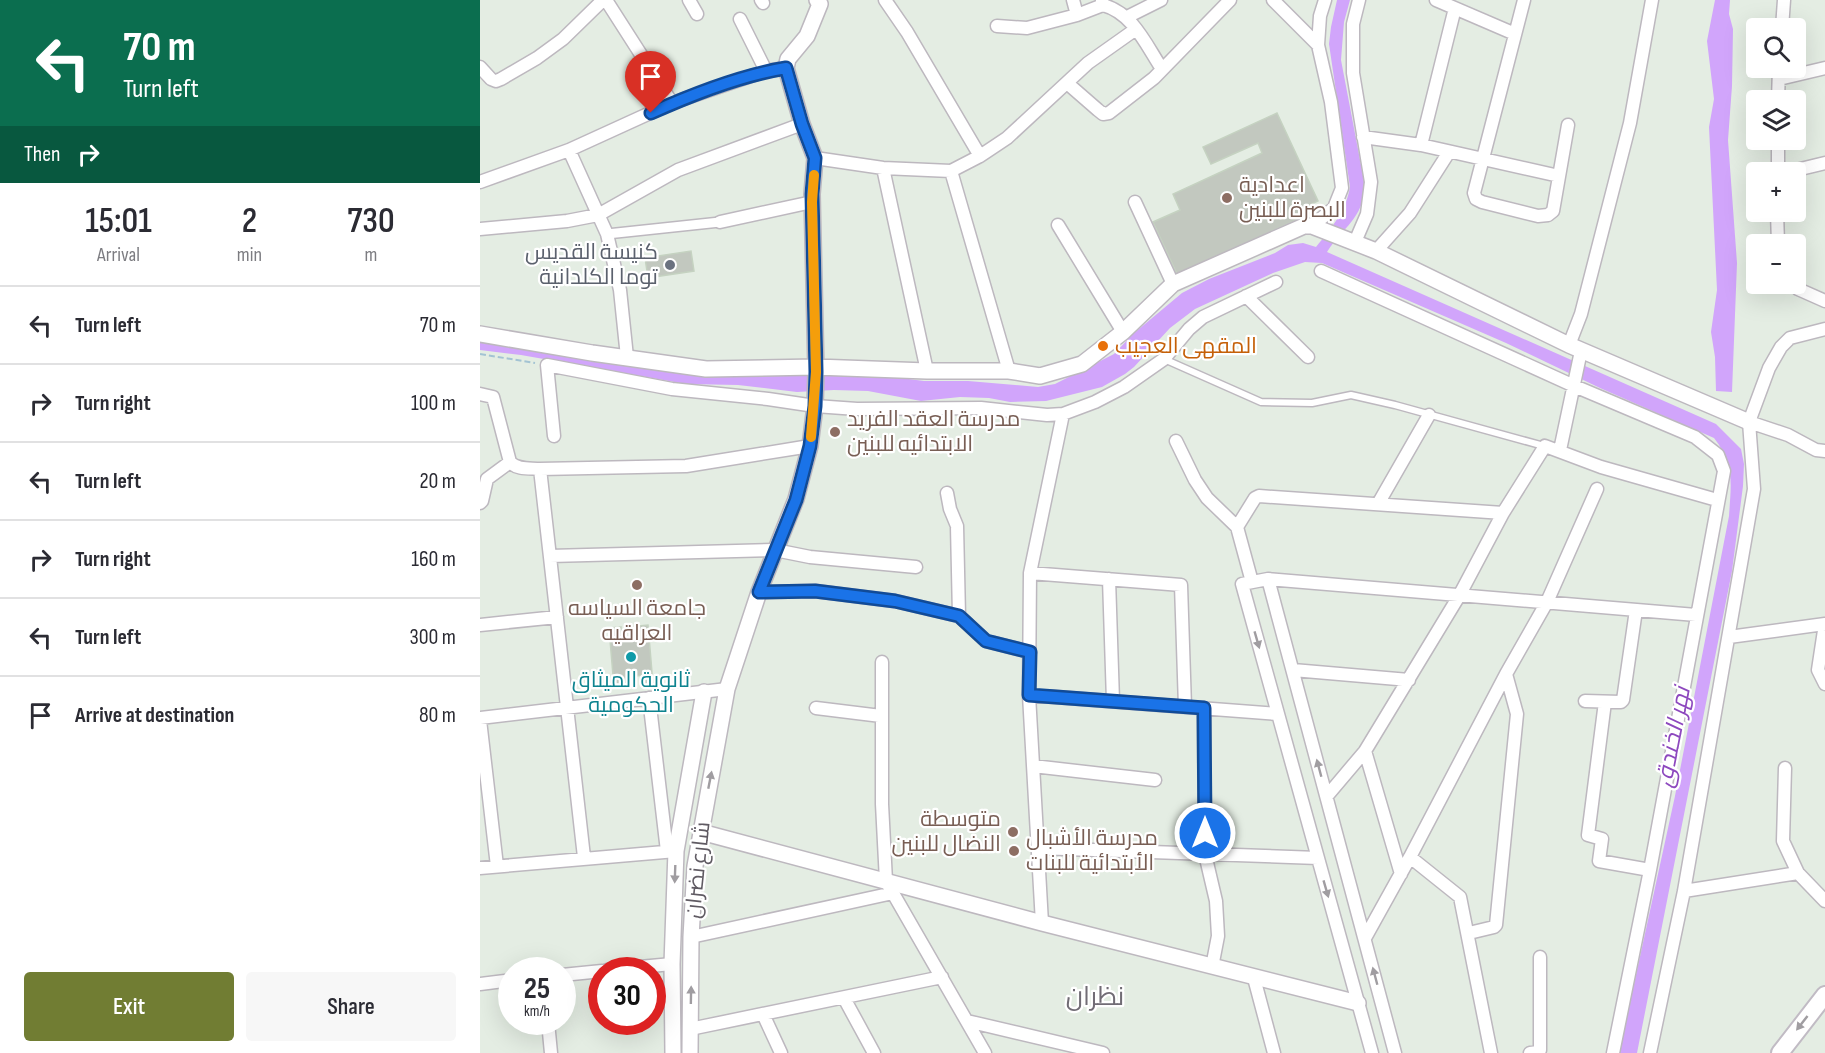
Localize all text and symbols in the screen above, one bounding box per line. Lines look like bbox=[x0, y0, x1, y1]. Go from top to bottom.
map controls bbox=[1746, 18, 1806, 294]
button: search bbox=[1746, 18, 1806, 78]
text: 70 m bbox=[123, 22, 196, 73]
icon: left bbox=[24, 24, 102, 102]
pin bbox=[625, 51, 676, 113]
icon: arrive bbox=[634, 60, 667, 93]
text: Turn left bbox=[123, 73, 199, 105]
button: layers bbox=[1746, 90, 1806, 150]
icon: right bbox=[72, 138, 105, 171]
text: Then bbox=[24, 141, 60, 168]
button: + bbox=[1746, 162, 1806, 222]
place label: اعدادية البصرة للبنين bbox=[1239, 172, 1346, 224]
marker: اعدادية البصرة للبنين bbox=[1220, 191, 1234, 205]
text: 15:01 bbox=[85, 200, 152, 243]
text: 2 bbox=[242, 200, 257, 243]
text: 730 bbox=[347, 200, 395, 243]
button: − bbox=[1746, 234, 1806, 294]
place label: كنيسة القديس توما الكلدانية bbox=[525, 239, 658, 291]
text: Arrival bbox=[97, 243, 140, 267]
text: min bbox=[237, 243, 262, 267]
text: m bbox=[365, 243, 377, 267]
marker: كنيسة القديس توما الكلدانية bbox=[663, 258, 677, 272]
icon: left bbox=[24, 309, 57, 342]
text: Turn left bbox=[75, 312, 141, 339]
text: 70 m bbox=[420, 312, 456, 339]
place label: المقهى العجيب bbox=[1115, 333, 1257, 360]
marker: المقهى العجيب bbox=[1096, 339, 1110, 353]
icon: right bbox=[24, 387, 57, 420]
text: Turn right bbox=[75, 390, 151, 417]
text: 100 m bbox=[411, 390, 456, 417]
place label: مدرسة العقد الفريد الابتدائيه للبنين bbox=[847, 406, 1020, 458]
marker: مدرسة العقد الفريد الابتدائيه للبنين bbox=[828, 425, 842, 439]
icon: left bbox=[24, 465, 57, 498]
text: Turn left bbox=[75, 468, 141, 495]
text: 20 m bbox=[420, 468, 456, 495]
icon: right bbox=[24, 543, 57, 576]
text: Turn right bbox=[75, 546, 151, 573]
text: 160 m bbox=[411, 546, 456, 573]
marker: جامعة السياسه العراقيه bbox=[630, 578, 644, 592]
place label: جامعة السياسه العراقيه bbox=[568, 595, 706, 647]
icon: left bbox=[24, 621, 57, 654]
text: Turn left bbox=[75, 624, 141, 651]
text: 300 m bbox=[410, 624, 456, 651]
one-way arrow bbox=[1253, 631, 1262, 649]
marker: ثانوية الميثاق الحكومية bbox=[624, 650, 638, 664]
place label: ثانوية الميثاق الحكومية bbox=[572, 667, 690, 719]
water label: نهر الخندق bbox=[1649, 682, 1697, 790]
icon: arrive bbox=[24, 699, 57, 732]
text: Arrive at destination bbox=[75, 702, 234, 729]
text: 80 m bbox=[419, 702, 456, 729]
one-way arrow bbox=[1314, 758, 1323, 776]
one-way arrow bbox=[706, 770, 715, 789]
position arrow bbox=[1173, 801, 1237, 865]
place label: متوسطة النضال للبنين bbox=[892, 806, 1001, 858]
street label: شارع نضران bbox=[679, 820, 717, 920]
marker: متوسطة النضال للبنين bbox=[1006, 825, 1020, 839]
place label: مدرسة الأشبال الأبتدائية للبنات bbox=[1026, 825, 1158, 877]
marker: مدرسة الأشبال الأبتدائية للبنات bbox=[1007, 844, 1021, 858]
one-way arrow bbox=[670, 864, 680, 883]
one-way arrow bbox=[1322, 880, 1332, 898]
speed limit sign: 30 bbox=[588, 957, 666, 1035]
one-way arrow bbox=[1370, 967, 1379, 985]
text: 25 bbox=[524, 971, 550, 1007]
button: Exit bbox=[24, 972, 234, 1041]
button: Share bbox=[246, 972, 456, 1041]
district label: نظران bbox=[1066, 982, 1124, 1013]
one-way arrow bbox=[686, 985, 696, 1004]
text: km/h bbox=[524, 1002, 550, 1021]
one-way arrow bbox=[1796, 1015, 1808, 1031]

